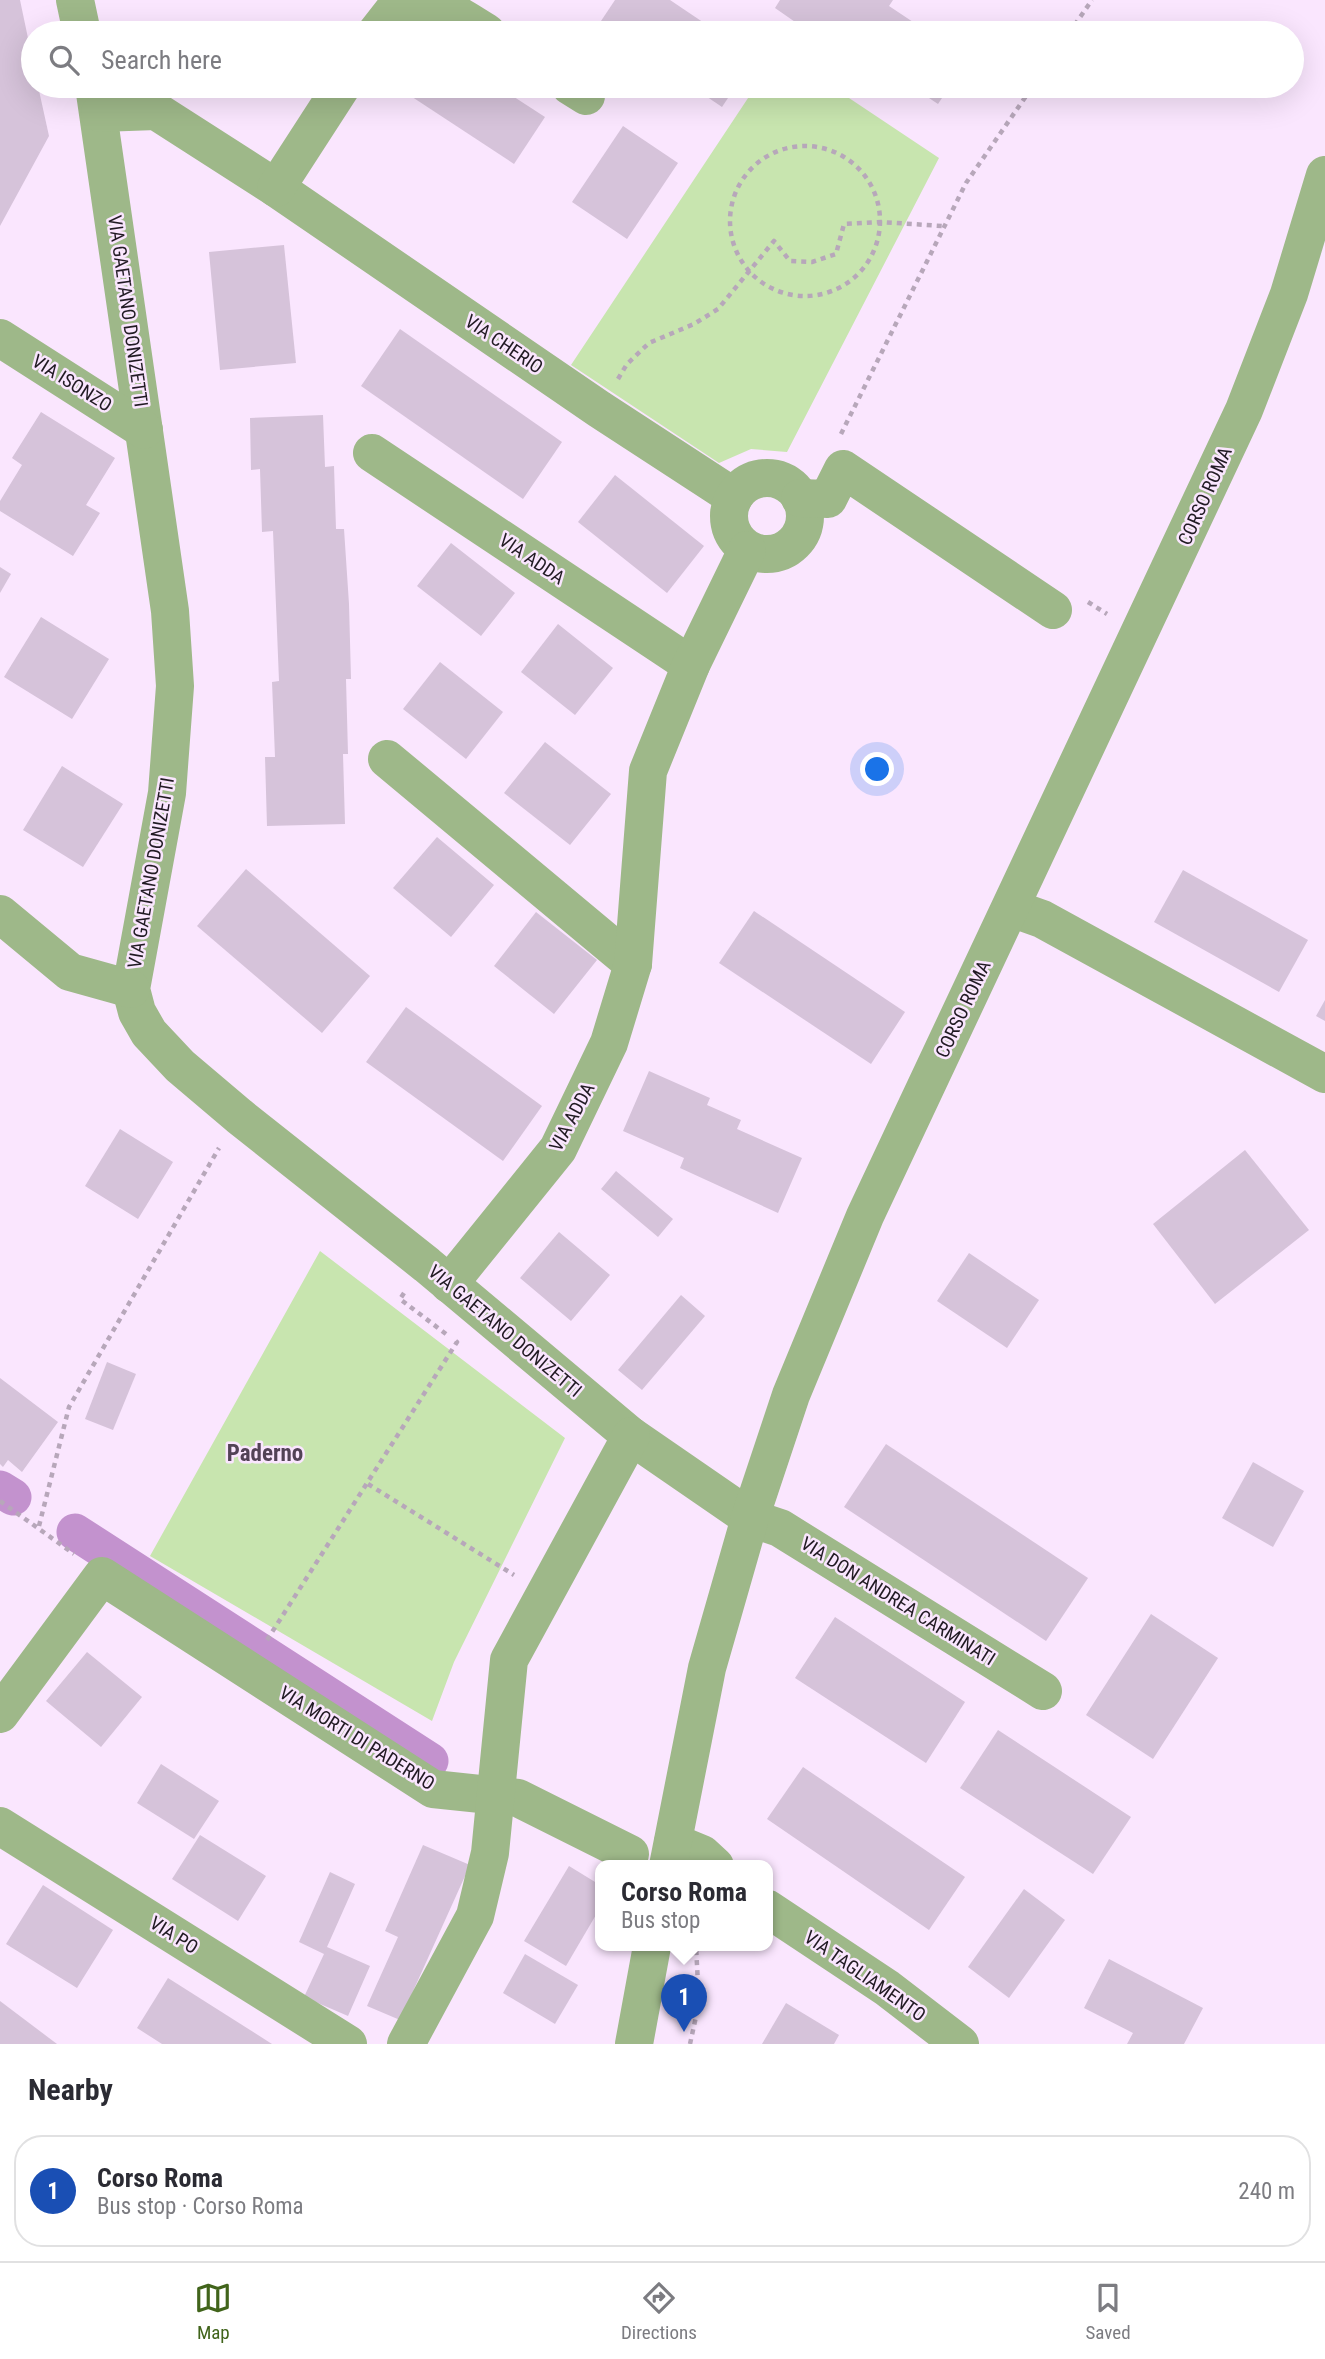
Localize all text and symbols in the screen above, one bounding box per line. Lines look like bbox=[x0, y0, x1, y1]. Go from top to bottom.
search box bbox=[21, 21, 1304, 98]
icon: search bbox=[45, 41, 83, 79]
text: Search here bbox=[101, 45, 222, 75]
street label: VIA GAETANO DONIZETTI bbox=[103, 214, 153, 408]
street label: VIA CHERIO bbox=[461, 310, 547, 378]
street label: VIA ISONZO bbox=[28, 349, 116, 417]
street label: CORSO ROMA bbox=[1173, 443, 1237, 549]
street label: VIA ADDA bbox=[495, 529, 569, 589]
your location bbox=[860, 752, 894, 786]
street label: VIA GAETANO DONIZETTI bbox=[123, 776, 179, 970]
street label: CORSO ROMA bbox=[930, 957, 996, 1061]
street label: VIA ADDA bbox=[544, 1079, 600, 1155]
street label: VIA GAETANO DONIZETTI bbox=[424, 1260, 586, 1402]
district label: Paderno bbox=[227, 1440, 303, 1467]
street label: VIA DON ANDREA CARMINATI bbox=[797, 1532, 999, 1670]
street label: VIA MORTI DI PADERNO bbox=[275, 1681, 439, 1795]
popup bbox=[595, 1860, 773, 1951]
text: Corso Roma bbox=[621, 1877, 747, 1907]
text: Bus stop bbox=[621, 1907, 700, 1934]
street label: VIA PO bbox=[145, 1911, 203, 1959]
street label: VIA TAGLIAMENTO bbox=[800, 1926, 930, 2026]
pin: 1 bbox=[661, 1974, 707, 2032]
text: Nearby bbox=[28, 2072, 113, 2107]
text: Corso Roma bbox=[97, 2163, 223, 2193]
text: 1 bbox=[47, 2178, 59, 2205]
text: 240 m bbox=[1238, 2178, 1295, 2205]
text: Bus stop · Corso Roma bbox=[97, 2193, 304, 2220]
tab: Map bbox=[194, 2279, 232, 2344]
tab: Directions bbox=[621, 2279, 697, 2344]
tab: Saved bbox=[1085, 2279, 1131, 2344]

